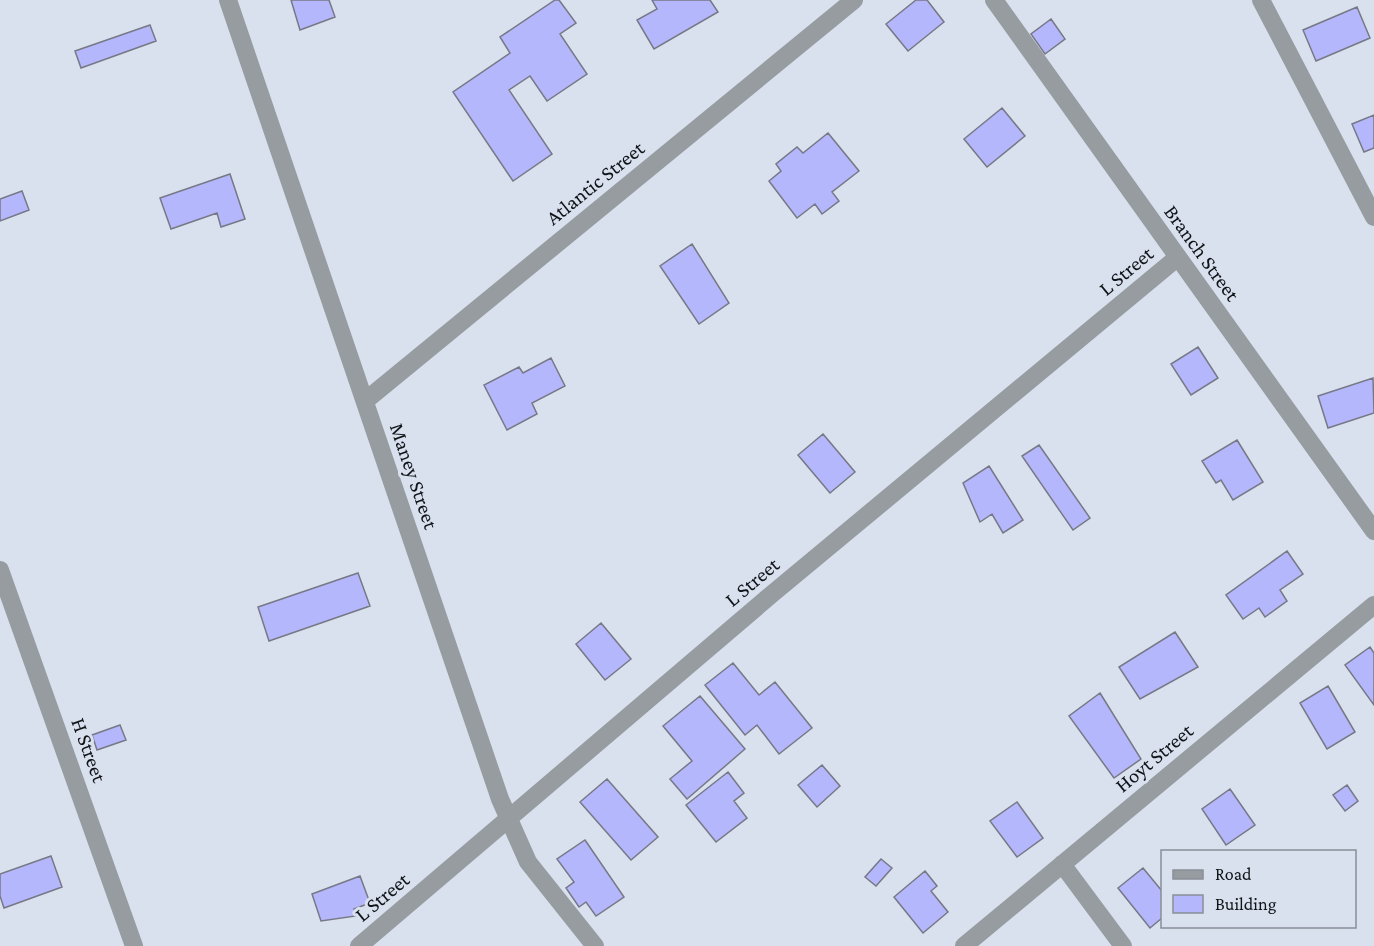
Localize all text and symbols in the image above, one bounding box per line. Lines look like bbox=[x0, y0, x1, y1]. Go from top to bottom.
street label: Atlantic Street bbox=[541, 135, 650, 230]
street label: Branch Street bbox=[1159, 200, 1245, 306]
street label: L Street bbox=[1094, 241, 1159, 301]
street label: Maney Street bbox=[385, 420, 444, 533]
street label: L Street bbox=[720, 552, 785, 612]
street label: H Street bbox=[66, 714, 112, 787]
street label: Hoyt Street bbox=[1110, 718, 1199, 797]
legend bbox=[1161, 850, 1356, 928]
text: Road bbox=[1215, 864, 1252, 884]
street label: L Street bbox=[350, 867, 415, 927]
text: Building bbox=[1215, 894, 1277, 914]

